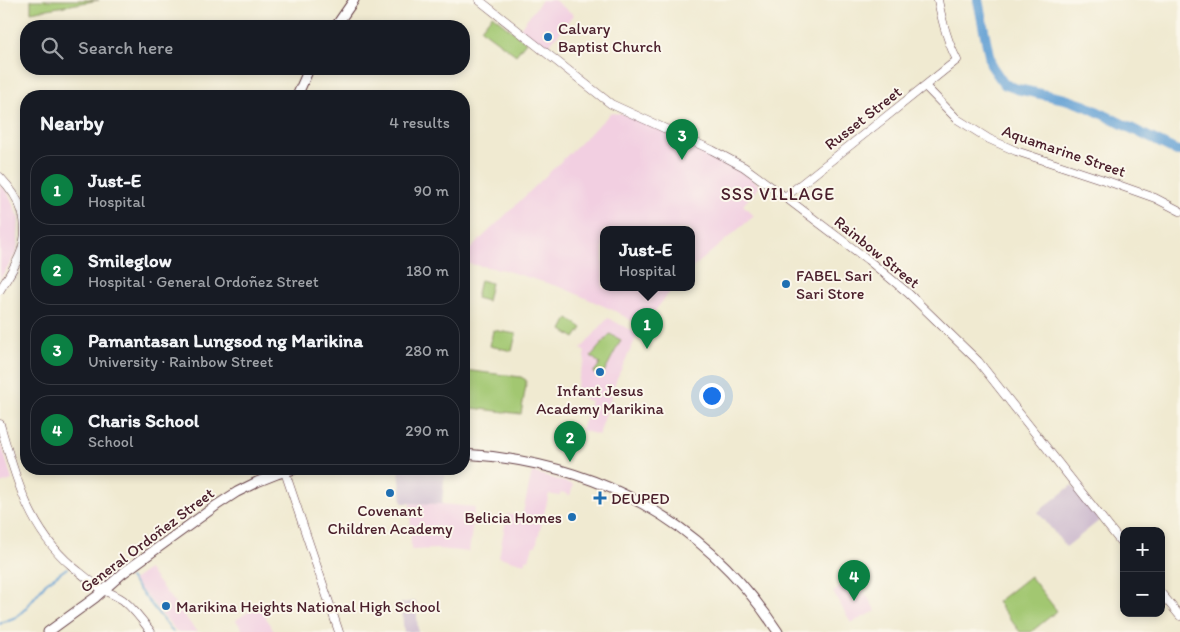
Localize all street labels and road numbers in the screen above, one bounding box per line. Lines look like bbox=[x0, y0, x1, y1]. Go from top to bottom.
street label: Russet Street bbox=[821, 82, 905, 154]
street label: Aquamarine Street bbox=[1000, 121, 1128, 181]
street label: Rainbow Street bbox=[830, 212, 924, 292]
street label: General Ordoñez Street bbox=[76, 484, 218, 596]

